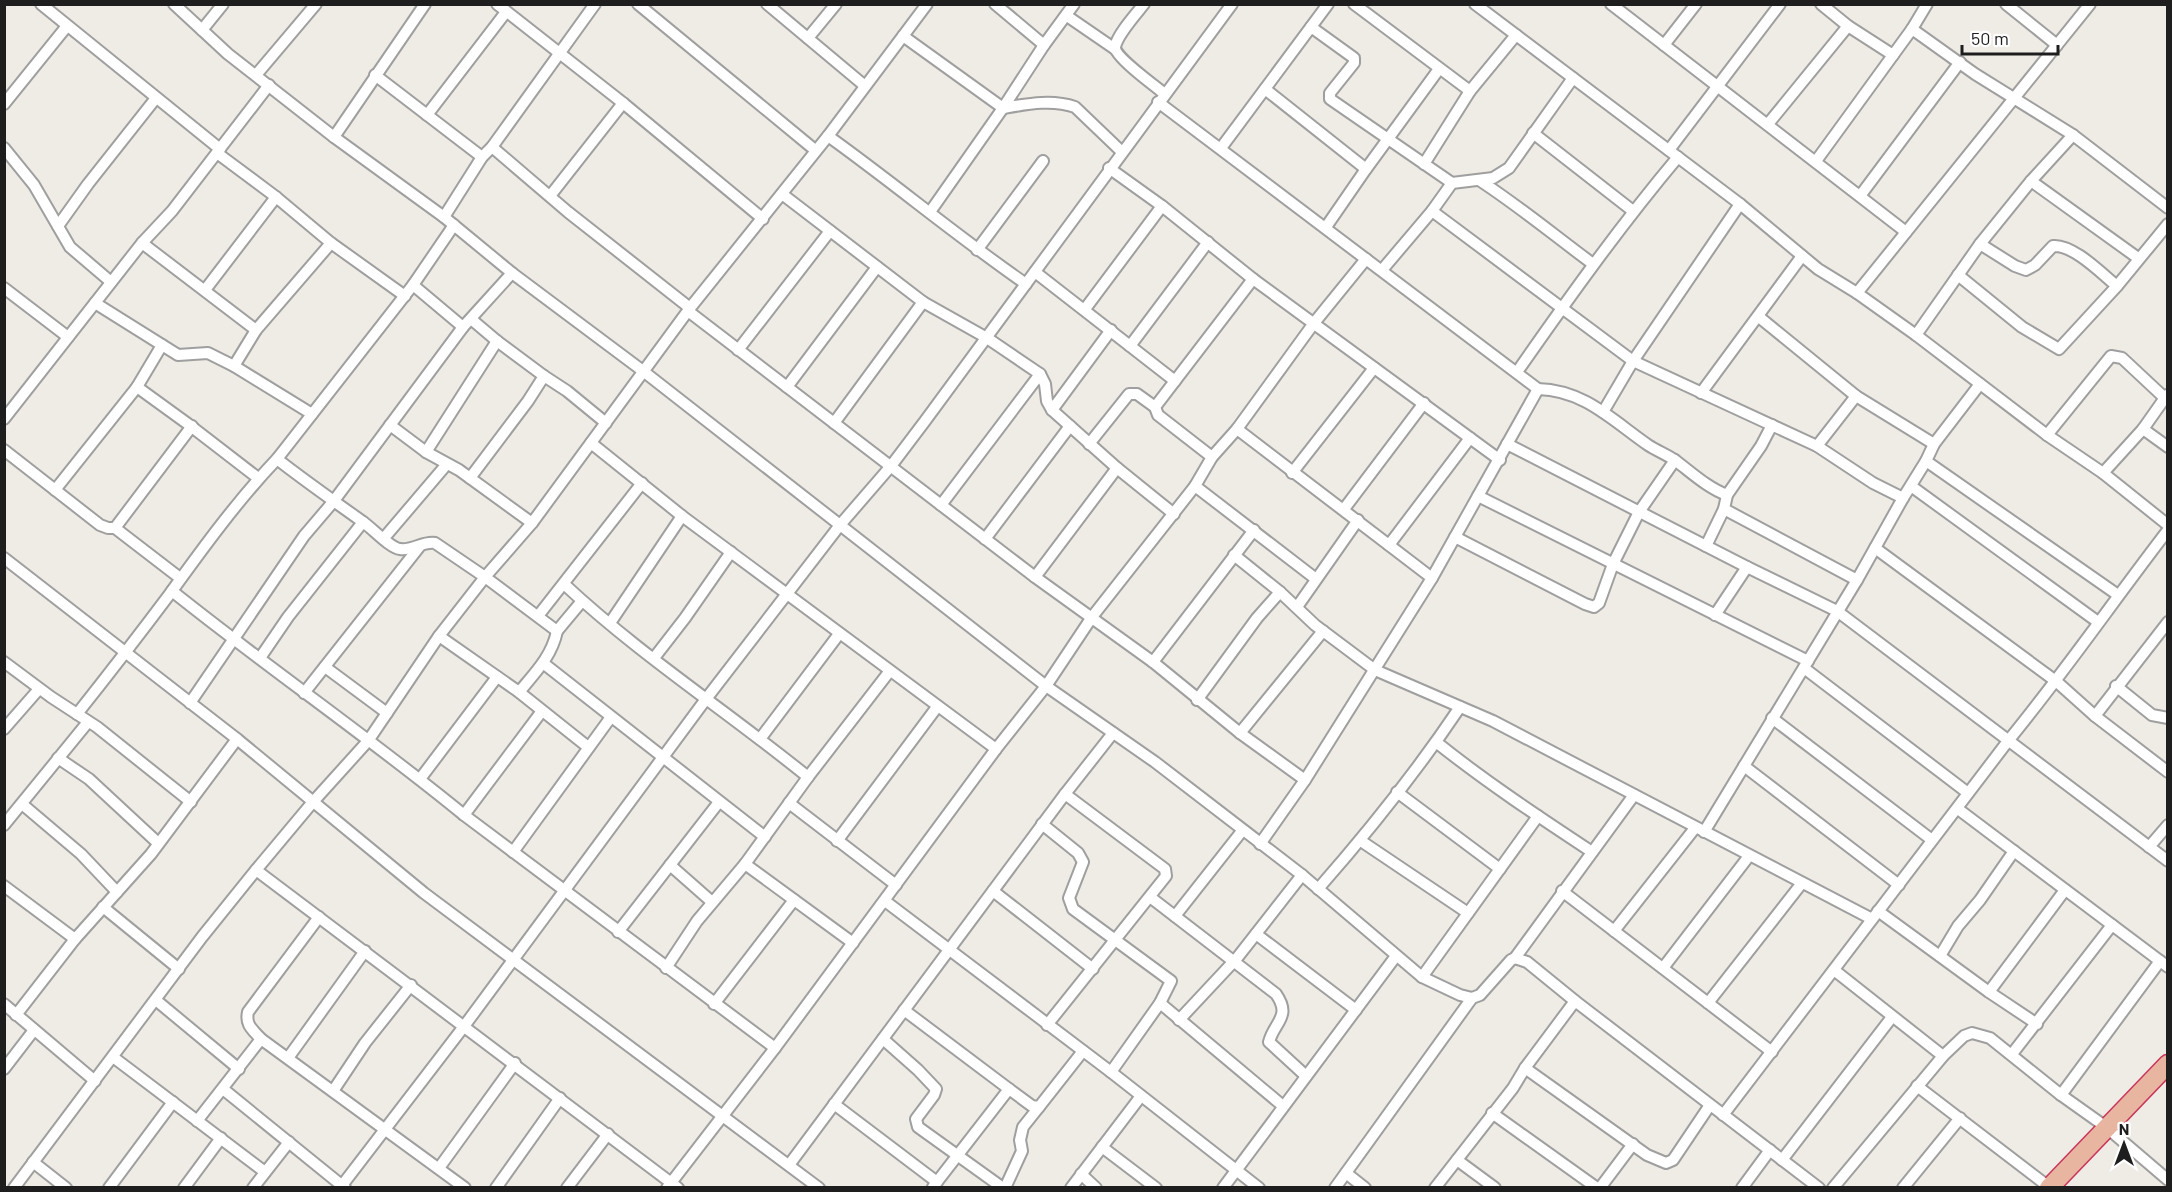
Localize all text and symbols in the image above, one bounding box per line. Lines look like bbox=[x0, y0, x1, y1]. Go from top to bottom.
scale bar bbox=[1962, 18, 2058, 56]
text: 50 m bbox=[1971, 27, 2009, 49]
north arrow bbox=[2094, 1114, 2154, 1174]
text: N bbox=[2119, 1119, 2129, 1138]

